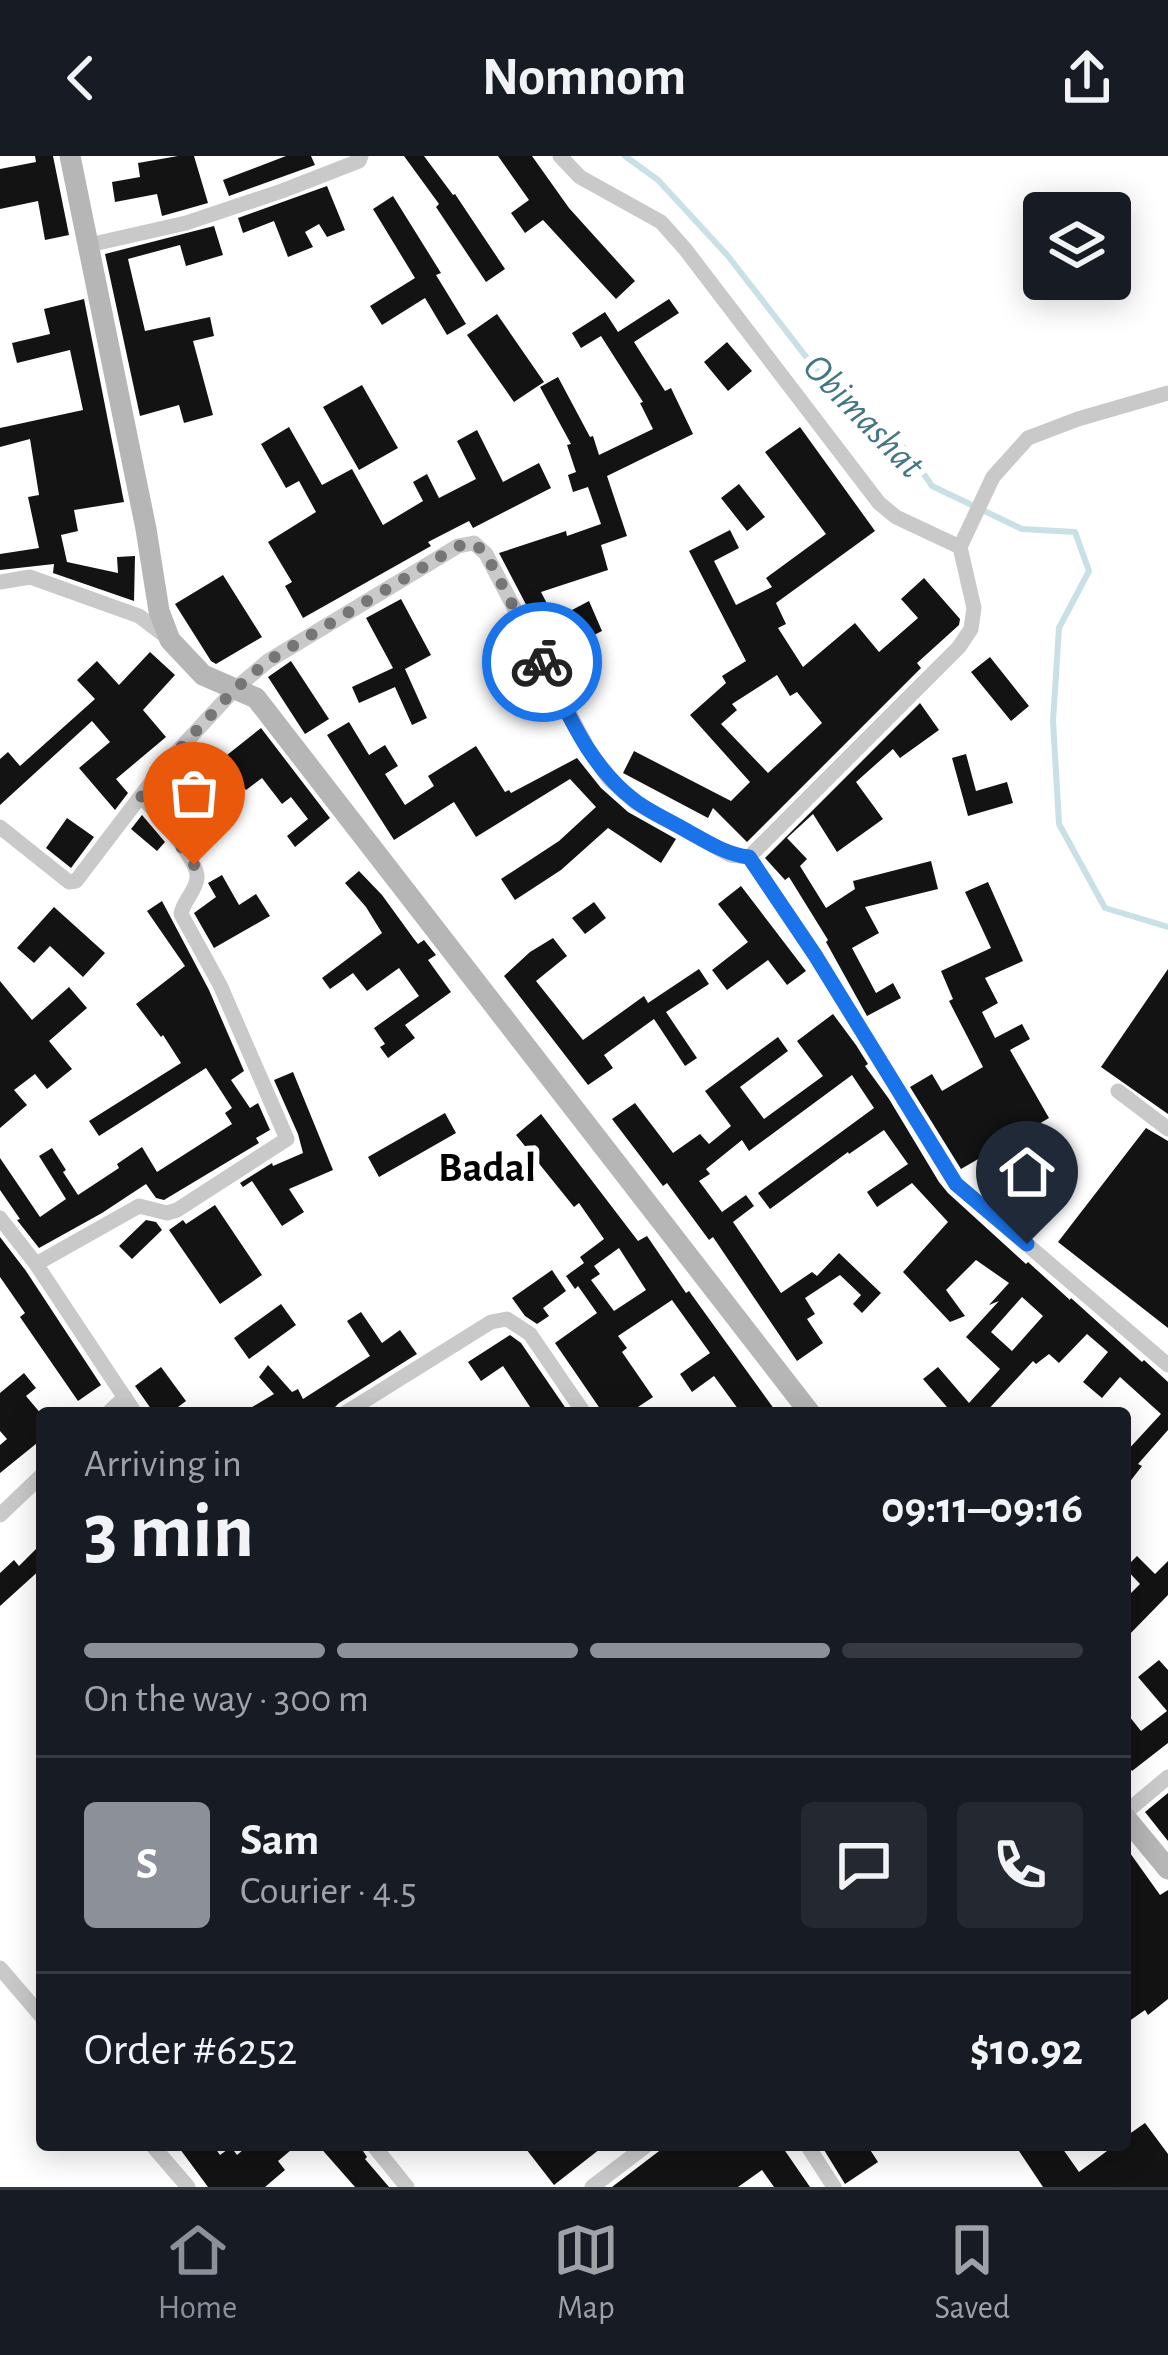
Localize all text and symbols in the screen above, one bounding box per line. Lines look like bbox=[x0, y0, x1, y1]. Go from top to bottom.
icon: back bbox=[48, 45, 114, 111]
icon: share bbox=[1054, 45, 1120, 111]
text: Nomnom bbox=[482, 51, 686, 105]
map controls bbox=[1023, 192, 1131, 300]
button: layers bbox=[1023, 192, 1131, 300]
water label: Obimashat bbox=[795, 347, 931, 486]
courier bbox=[482, 602, 602, 722]
icon: bike bbox=[509, 629, 575, 695]
pin bbox=[143, 742, 245, 865]
icon: bag bbox=[161, 760, 227, 826]
pin bbox=[976, 1121, 1078, 1244]
icon: home bbox=[994, 1139, 1060, 1205]
district label: Badal bbox=[438, 1147, 536, 1189]
text: Arriving in bbox=[84, 1445, 242, 1484]
text: 09:11–09:16 bbox=[881, 1486, 1083, 1531]
text: 3 min bbox=[84, 1494, 254, 1572]
text: On the way · 300 m bbox=[84, 1680, 369, 1719]
button: chat bbox=[801, 1802, 927, 1928]
button: phone bbox=[957, 1802, 1083, 1928]
text: Sam bbox=[240, 1818, 319, 1863]
text: S bbox=[136, 1842, 158, 1887]
text: Courier · 4.5 bbox=[240, 1872, 417, 1911]
text: Order #6252 bbox=[84, 2028, 297, 2073]
text: $10.92 bbox=[970, 2028, 1083, 2073]
tab: Home bbox=[158, 2217, 237, 2329]
tab: Map bbox=[553, 2217, 619, 2329]
tab: Saved bbox=[935, 2217, 1010, 2329]

